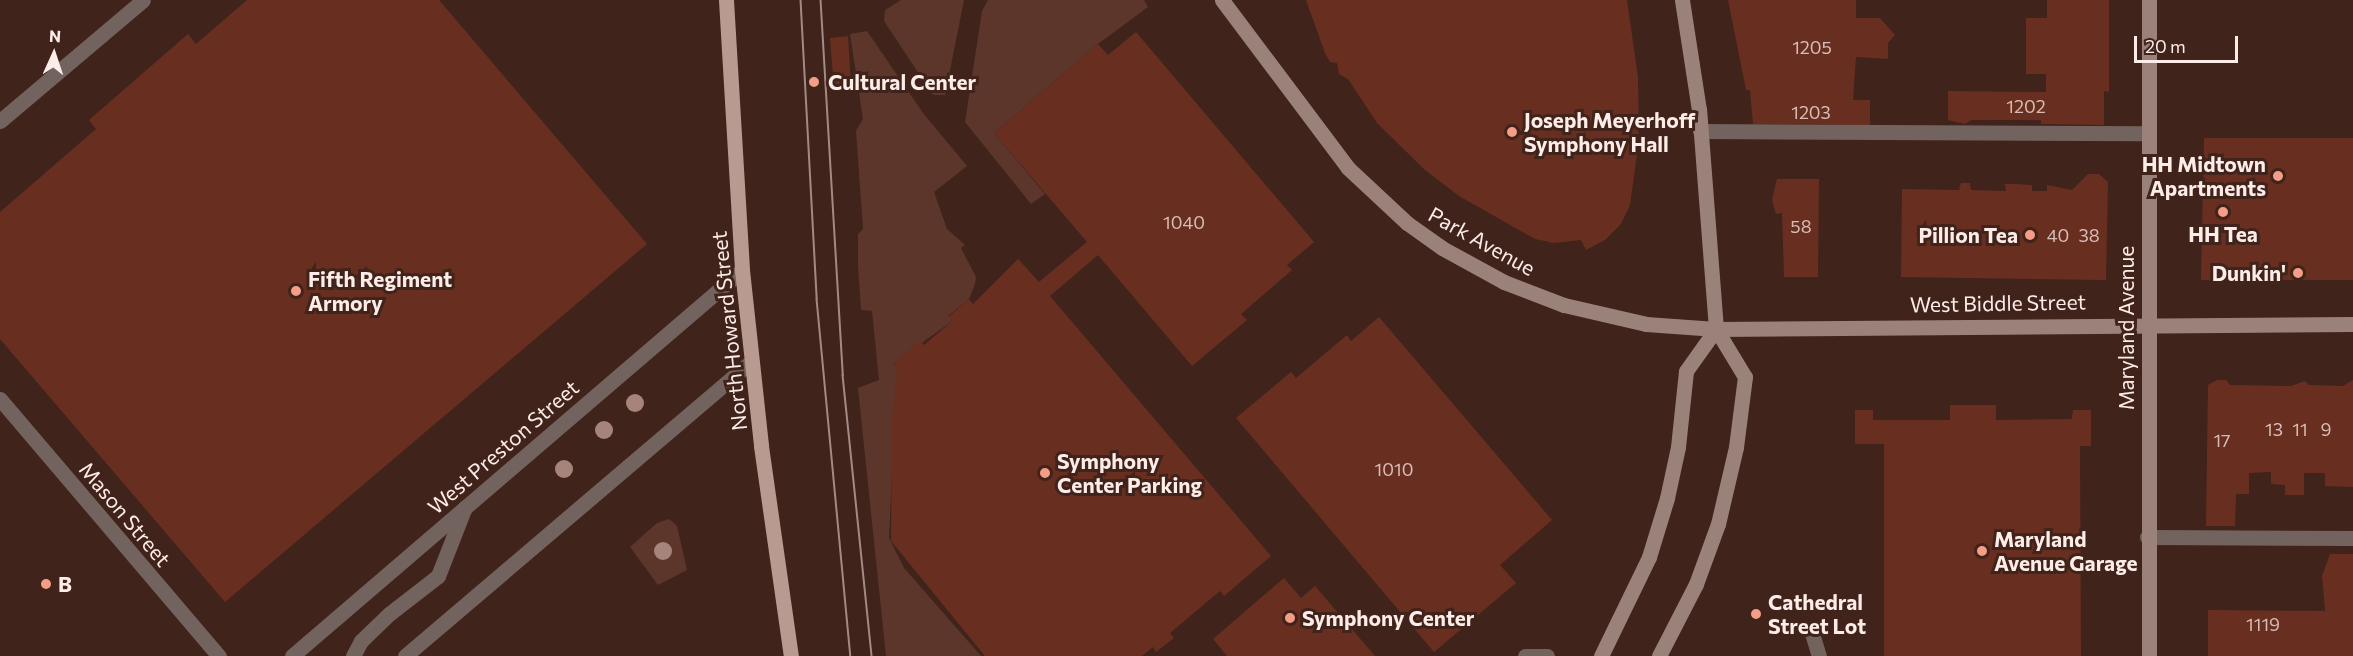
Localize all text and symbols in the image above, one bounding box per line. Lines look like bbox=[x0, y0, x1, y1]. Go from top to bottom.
north arrow bbox=[24, 24, 84, 84]
scale bar bbox=[2137, 24, 2240, 62]
text: N bbox=[48, 26, 61, 45]
text: 20 m bbox=[2145, 35, 2186, 57]
house number: 1205 bbox=[1792, 36, 1832, 58]
place label: Cultural Center bbox=[828, 69, 976, 95]
marker: Cultural Center bbox=[805, 73, 823, 91]
house number: 1202 bbox=[2006, 95, 2046, 117]
house number: 1203 bbox=[1791, 101, 1831, 123]
place label: Joseph Meyerhoff Symphony Hall bbox=[1524, 107, 1695, 157]
marker: Joseph Meyerhoff Symphony Hall bbox=[1505, 125, 1519, 139]
place label: HH Midtown Apartments bbox=[2142, 151, 2266, 201]
marker: HH Midtown Apartments bbox=[2271, 169, 2285, 183]
street label: Park Avenue bbox=[1424, 201, 1540, 281]
marker: HH Tea bbox=[2216, 205, 2230, 219]
house number: 1040 bbox=[1163, 211, 1205, 233]
house number: 58 bbox=[1790, 215, 1812, 237]
place label: HH Tea bbox=[2188, 221, 2258, 247]
place label: Pillion Tea bbox=[1918, 222, 2018, 248]
house number: 40 bbox=[2047, 224, 2069, 246]
house number: 38 bbox=[2078, 224, 2100, 246]
marker: Pillion Tea bbox=[2023, 228, 2037, 242]
street label: North Howard Street bbox=[706, 230, 752, 432]
street label: Maryland Avenue bbox=[2113, 246, 2139, 410]
place label: Dunkin' bbox=[2212, 260, 2286, 286]
place label: Fifth Regiment Armory bbox=[308, 266, 452, 316]
marker: Dunkin' bbox=[2291, 266, 2305, 280]
marker: Fifth Regiment Armory bbox=[289, 284, 303, 298]
street label: West Biddle Street bbox=[1910, 289, 2086, 317]
street label: West Preston Street bbox=[423, 375, 583, 519]
house number: 13 bbox=[2265, 418, 2283, 440]
house number: 11 bbox=[2292, 418, 2308, 440]
house number: 9 bbox=[2321, 418, 2331, 440]
house number: 17 bbox=[2213, 429, 2231, 451]
place label: Symphony Center Parking bbox=[1057, 448, 1202, 498]
street label: Mason Street bbox=[74, 457, 176, 571]
house number: 1010 bbox=[1375, 458, 1413, 480]
marker: Symphony Center Parking bbox=[1038, 466, 1052, 480]
place label: Maryland Avenue Garage bbox=[1994, 526, 2138, 576]
marker: Maryland Avenue Garage bbox=[1975, 544, 1989, 558]
place label: B bbox=[58, 571, 72, 597]
marker: B bbox=[39, 577, 53, 591]
place label: Cathedral Street Lot bbox=[1768, 589, 1866, 639]
place label: Symphony Center bbox=[1302, 605, 1475, 631]
marker: Cathedral Street Lot bbox=[1749, 607, 1763, 621]
marker: Symphony Center bbox=[1283, 611, 1297, 625]
house number: 1119 bbox=[2246, 613, 2280, 635]

